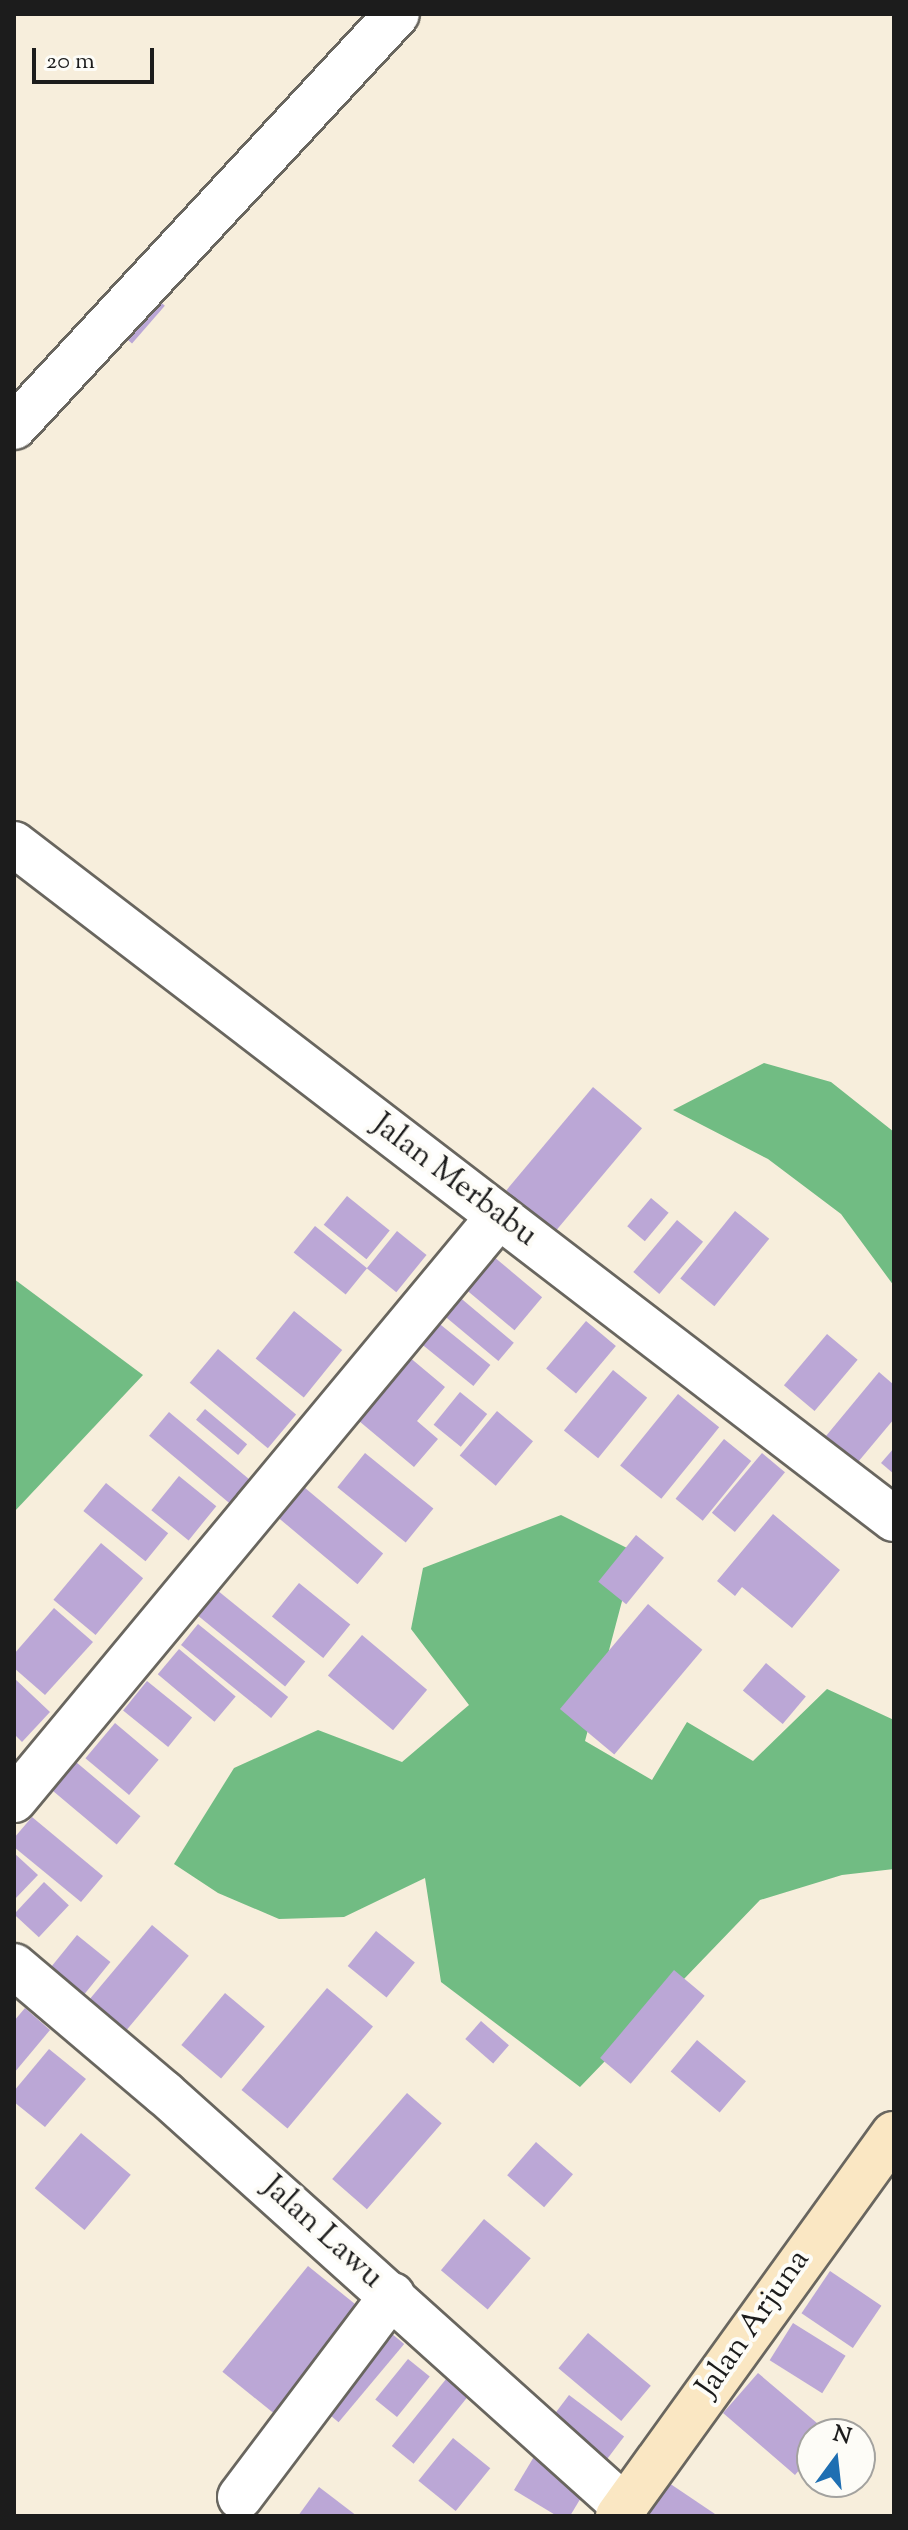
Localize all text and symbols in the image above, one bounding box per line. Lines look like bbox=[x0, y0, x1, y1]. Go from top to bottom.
scale bar bbox=[36, 32, 158, 82]
text: 20 m bbox=[46, 45, 95, 79]
street label: Jalan Merbabu bbox=[364, 1106, 544, 1256]
street label: Jalan Lawu bbox=[254, 2169, 390, 2297]
street label: Jalan Arjuna bbox=[689, 2243, 819, 2405]
north arrow bbox=[796, 2418, 876, 2498]
text: N bbox=[829, 2419, 854, 2454]

